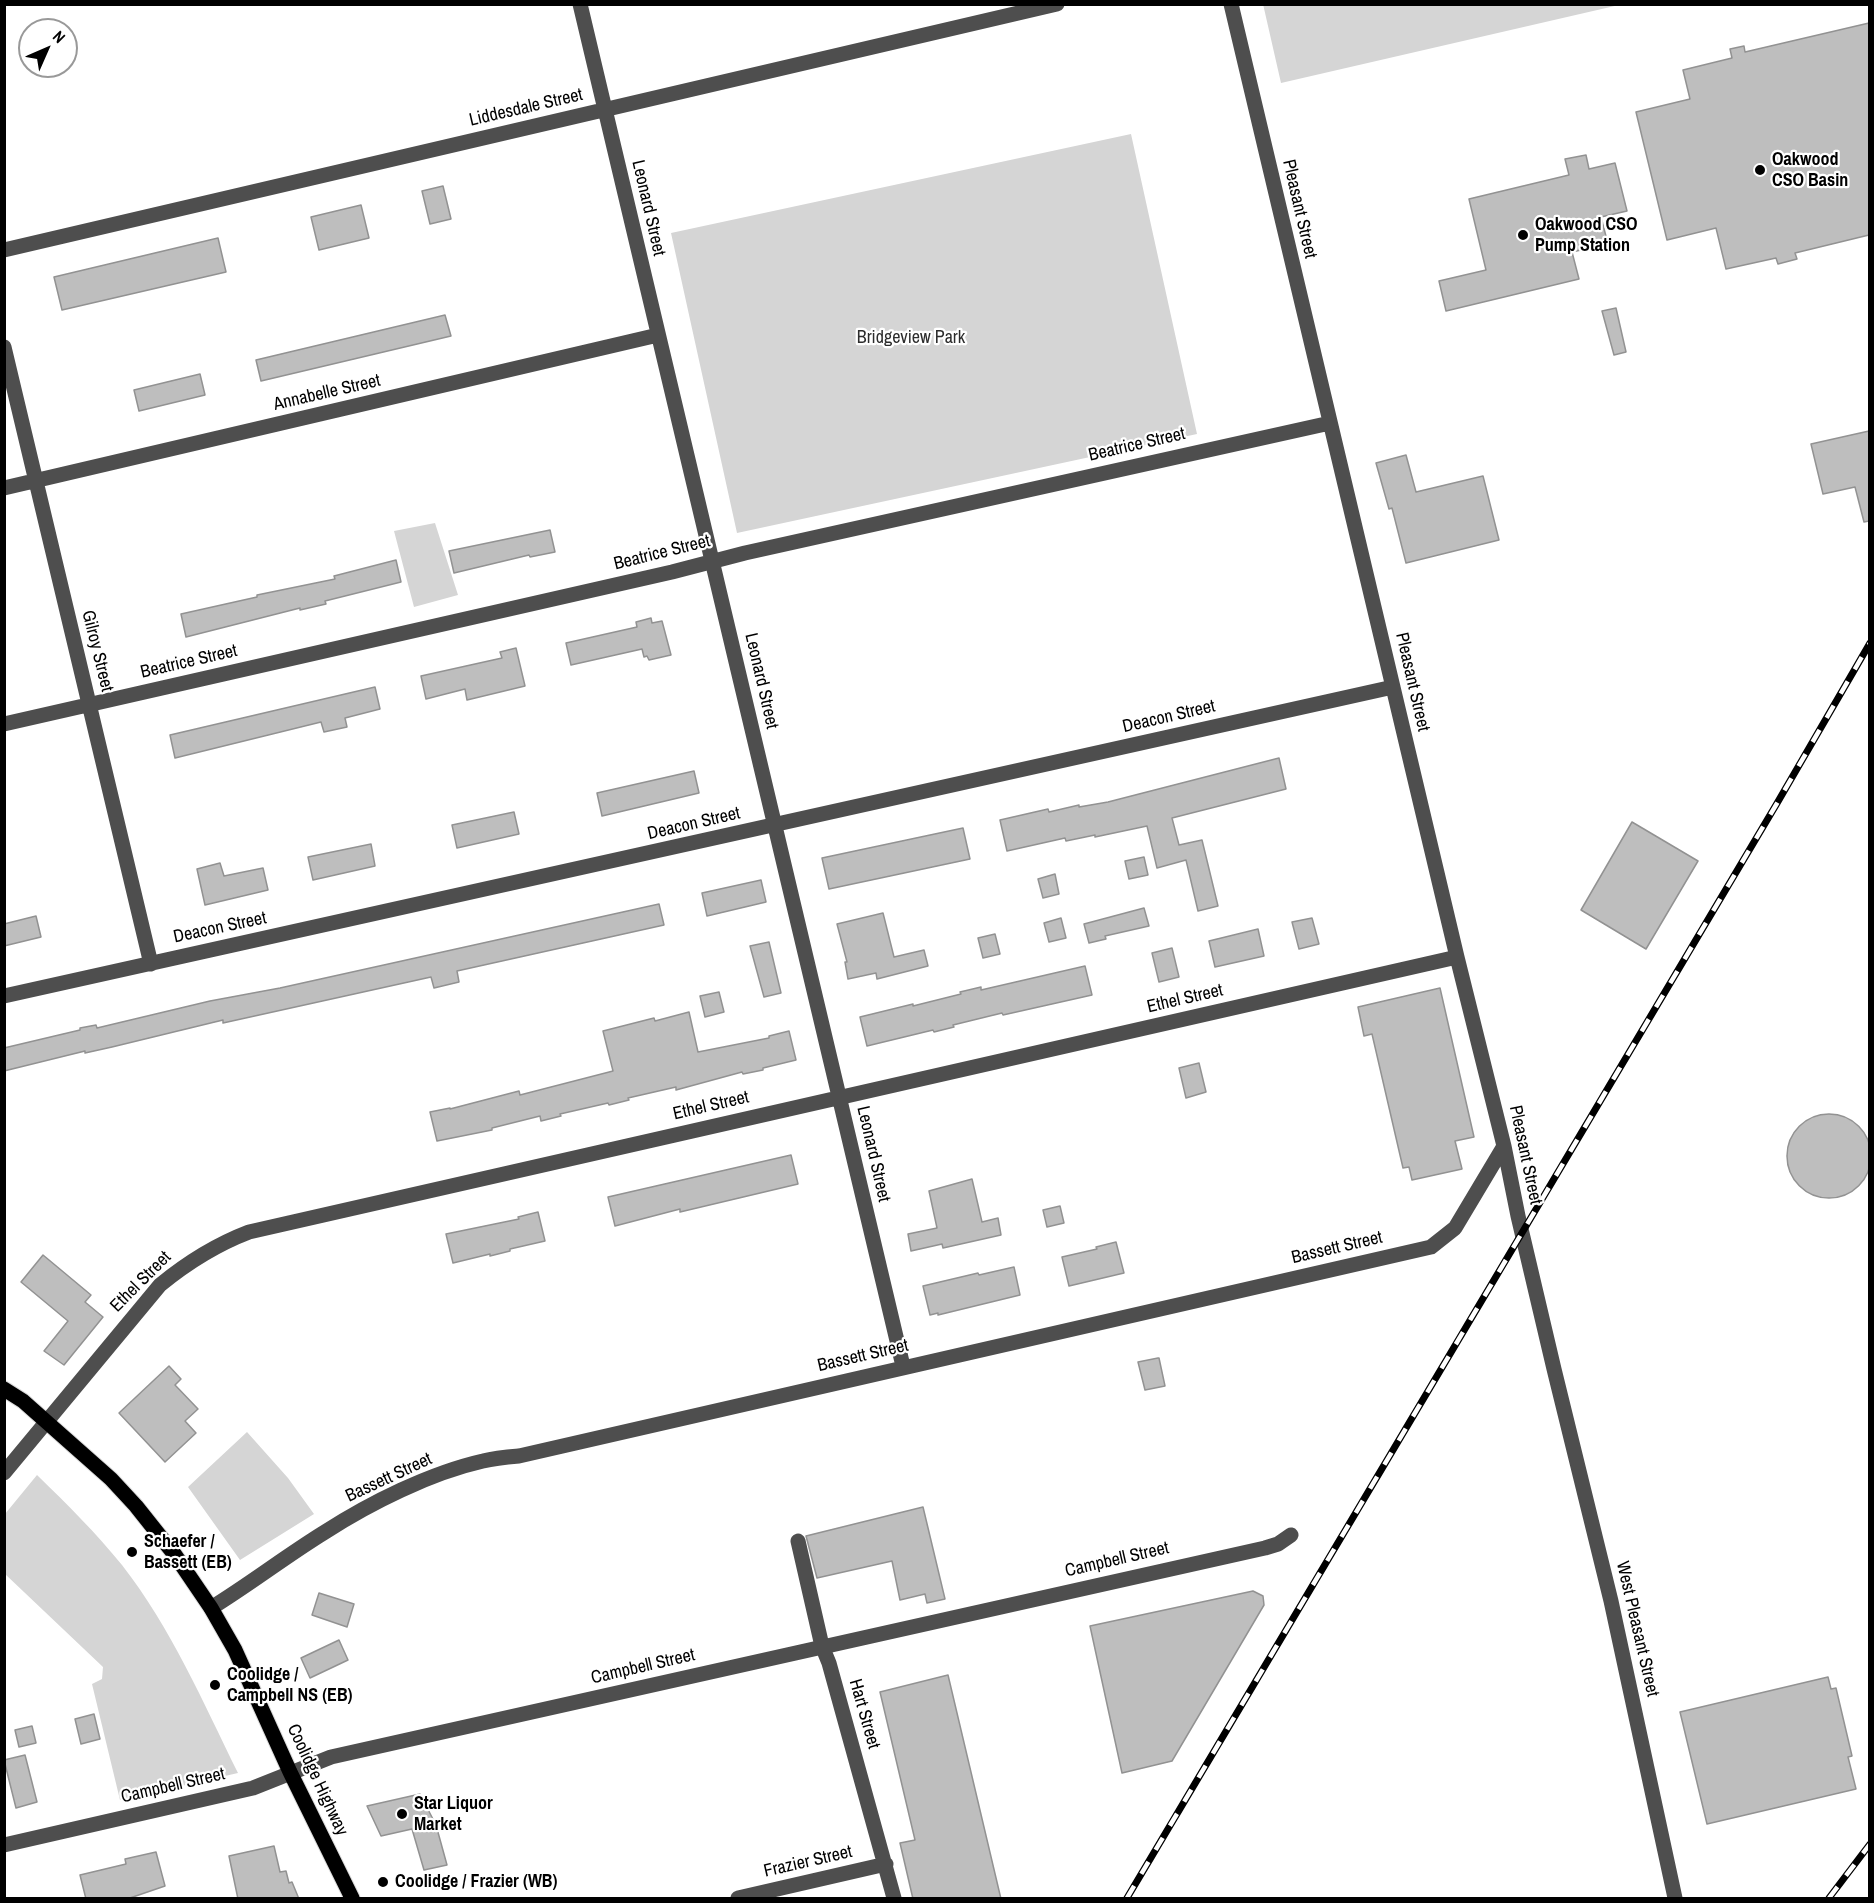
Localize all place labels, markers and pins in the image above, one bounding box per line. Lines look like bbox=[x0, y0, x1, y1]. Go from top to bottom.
place label: Oakwood CSO Basin bbox=[1772, 149, 1848, 192]
marker: Oakwood CSO Basin bbox=[1753, 163, 1767, 177]
place label: Oakwood CSO Pump Station bbox=[1535, 214, 1638, 256]
marker: Oakwood CSO Pump Station bbox=[1516, 228, 1530, 242]
place label: Schaefer / Bassett (EB) bbox=[144, 1531, 232, 1574]
marker: Schaefer / Bassett (EB) bbox=[125, 1545, 139, 1559]
place label: Coolidge / Campbell NS (EB) bbox=[227, 1664, 352, 1706]
marker: Coolidge / Campbell NS (EB) bbox=[208, 1678, 222, 1692]
place label: Star Liquor Market bbox=[414, 1793, 493, 1836]
marker: Star Liquor Market bbox=[395, 1807, 409, 1821]
place label: Coolidge / Frazier (WB) bbox=[395, 1871, 557, 1893]
marker: Coolidge / Frazier (WB) bbox=[376, 1875, 390, 1889]

